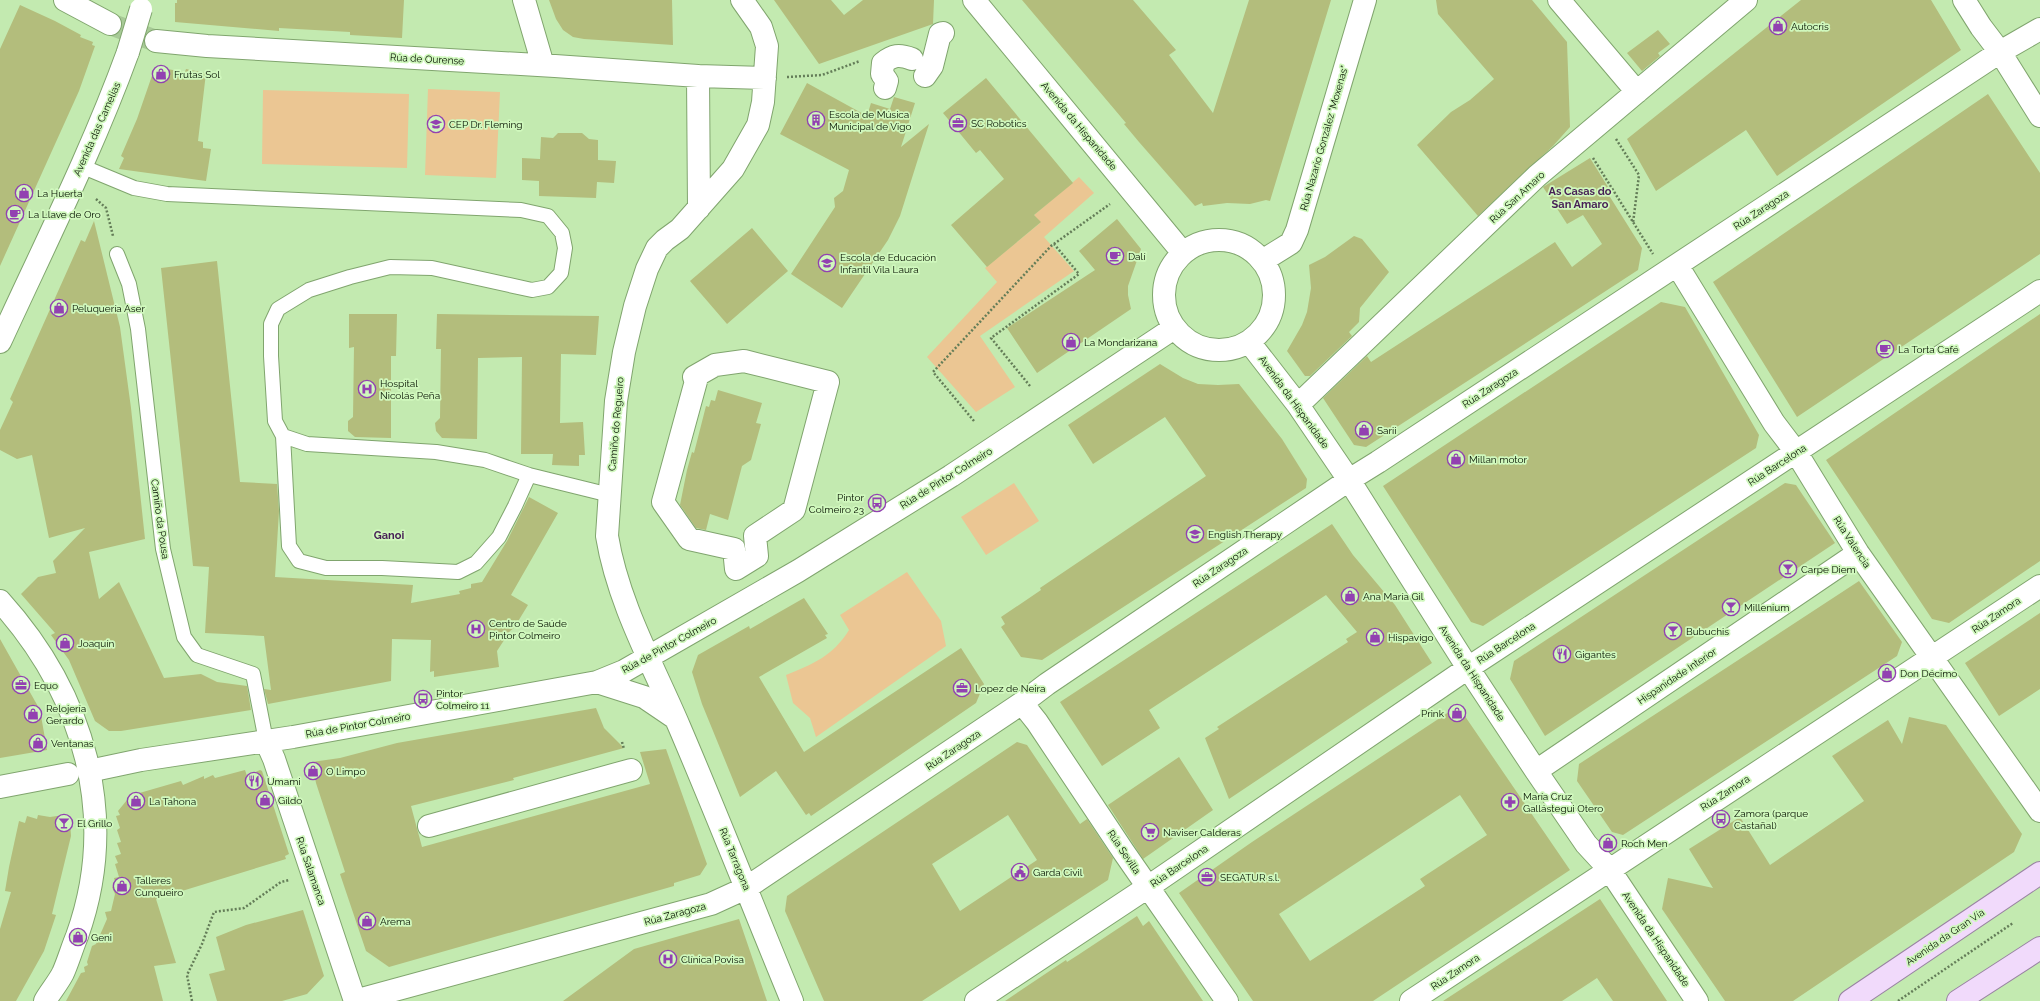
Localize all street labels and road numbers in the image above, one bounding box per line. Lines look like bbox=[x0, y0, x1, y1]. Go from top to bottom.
street label: Rúa de Ourense bbox=[390, 52, 464, 66]
street label: Rúa Nazario González "Moxenas" bbox=[1298, 64, 1350, 212]
street label: Avenida das Camelias bbox=[71, 80, 123, 177]
street label: Avenida da Hispanidade bbox=[1039, 80, 1119, 172]
street label: Rúa San Amaro bbox=[1487, 169, 1547, 225]
street label: Rúa Zaragoza bbox=[1731, 188, 1791, 232]
street label: Avenida da Hispanidade bbox=[1257, 354, 1331, 451]
street label: Rúa Zaragoza bbox=[1460, 366, 1520, 410]
street label: Camiño do Regueiro bbox=[606, 376, 626, 472]
street label: Rúa Barcelona bbox=[1746, 442, 1808, 488]
street label: Rúa de Pintor Colmeiro bbox=[898, 445, 994, 511]
street label: Camiño da Pousa bbox=[149, 478, 171, 560]
street label: Rúa Valencia bbox=[1831, 514, 1873, 570]
street label: Rúa Zaragoza bbox=[1191, 545, 1249, 589]
street label: Rúa Zamora bbox=[1970, 595, 2022, 635]
street label: Rúa de Pintor Colmeiro bbox=[620, 614, 718, 676]
street label: Rúa Barcelona bbox=[1475, 620, 1537, 666]
street label: Avenida da Hispanidade bbox=[1437, 623, 1507, 723]
street label: Hispanidade Interior bbox=[1635, 645, 1719, 707]
street label: Rúa de Pintor Colmeiro bbox=[305, 710, 411, 740]
street label: Rúa Zaragoza bbox=[924, 728, 982, 772]
street label: Rúa Zamora bbox=[1698, 773, 1752, 813]
street label: Rúa Tarragona bbox=[717, 826, 753, 892]
street label: Rúa Sevilla bbox=[1105, 828, 1143, 876]
street label: Rúa Salamanca bbox=[294, 835, 328, 907]
street label: Rúa Barcelona bbox=[1148, 843, 1210, 889]
street label: Avenida da Hispanidade bbox=[1620, 890, 1692, 988]
street label: Rúa Zaragoza bbox=[643, 900, 707, 928]
street label: Avenida da Gran Vía bbox=[1904, 907, 1986, 967]
street label: Rúa Zamora bbox=[1429, 952, 1481, 992]

